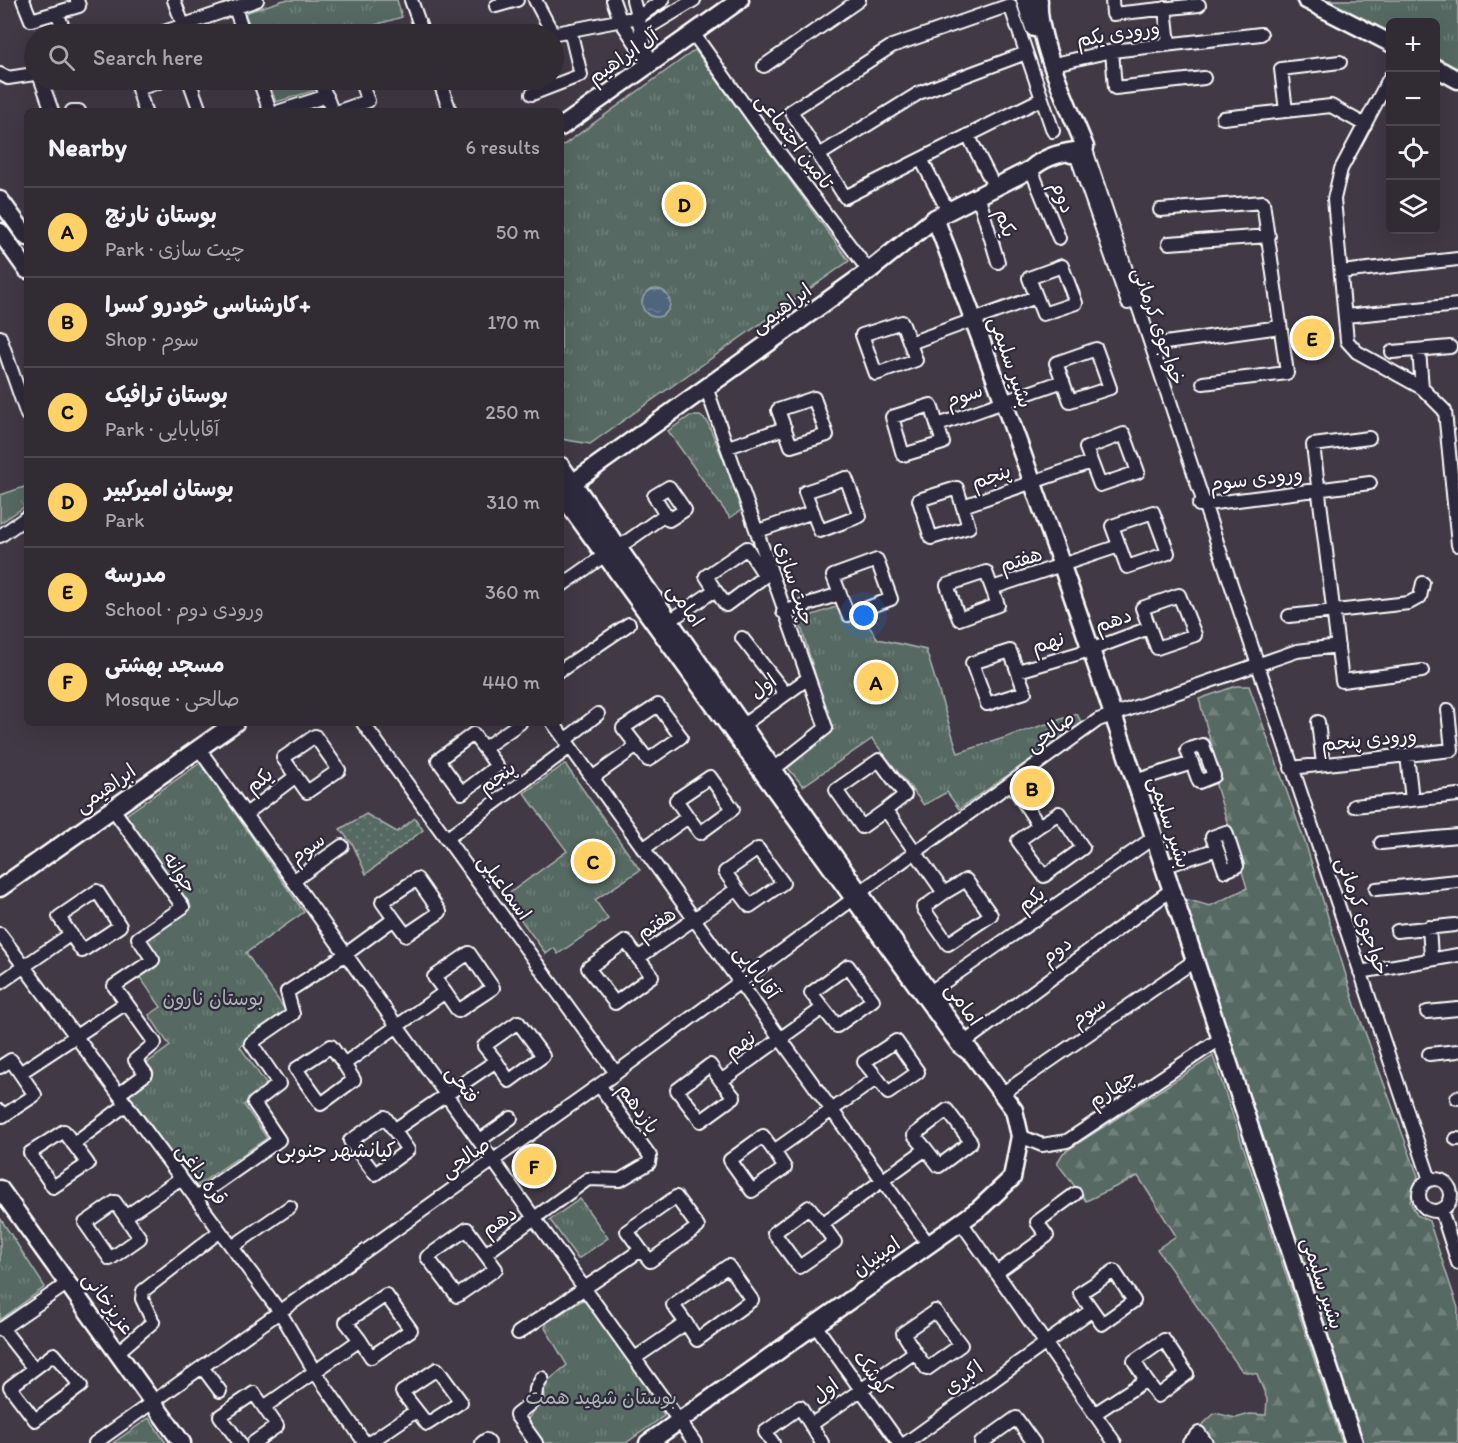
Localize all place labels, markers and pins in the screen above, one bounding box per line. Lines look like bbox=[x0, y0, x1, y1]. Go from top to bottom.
pin: D bbox=[664, 182, 704, 226]
pin: E bbox=[1292, 316, 1332, 360]
pin: A bbox=[856, 660, 896, 704]
pin: B bbox=[1012, 766, 1052, 810]
pin: C bbox=[574, 838, 612, 884]
pin: F bbox=[514, 1144, 554, 1188]

